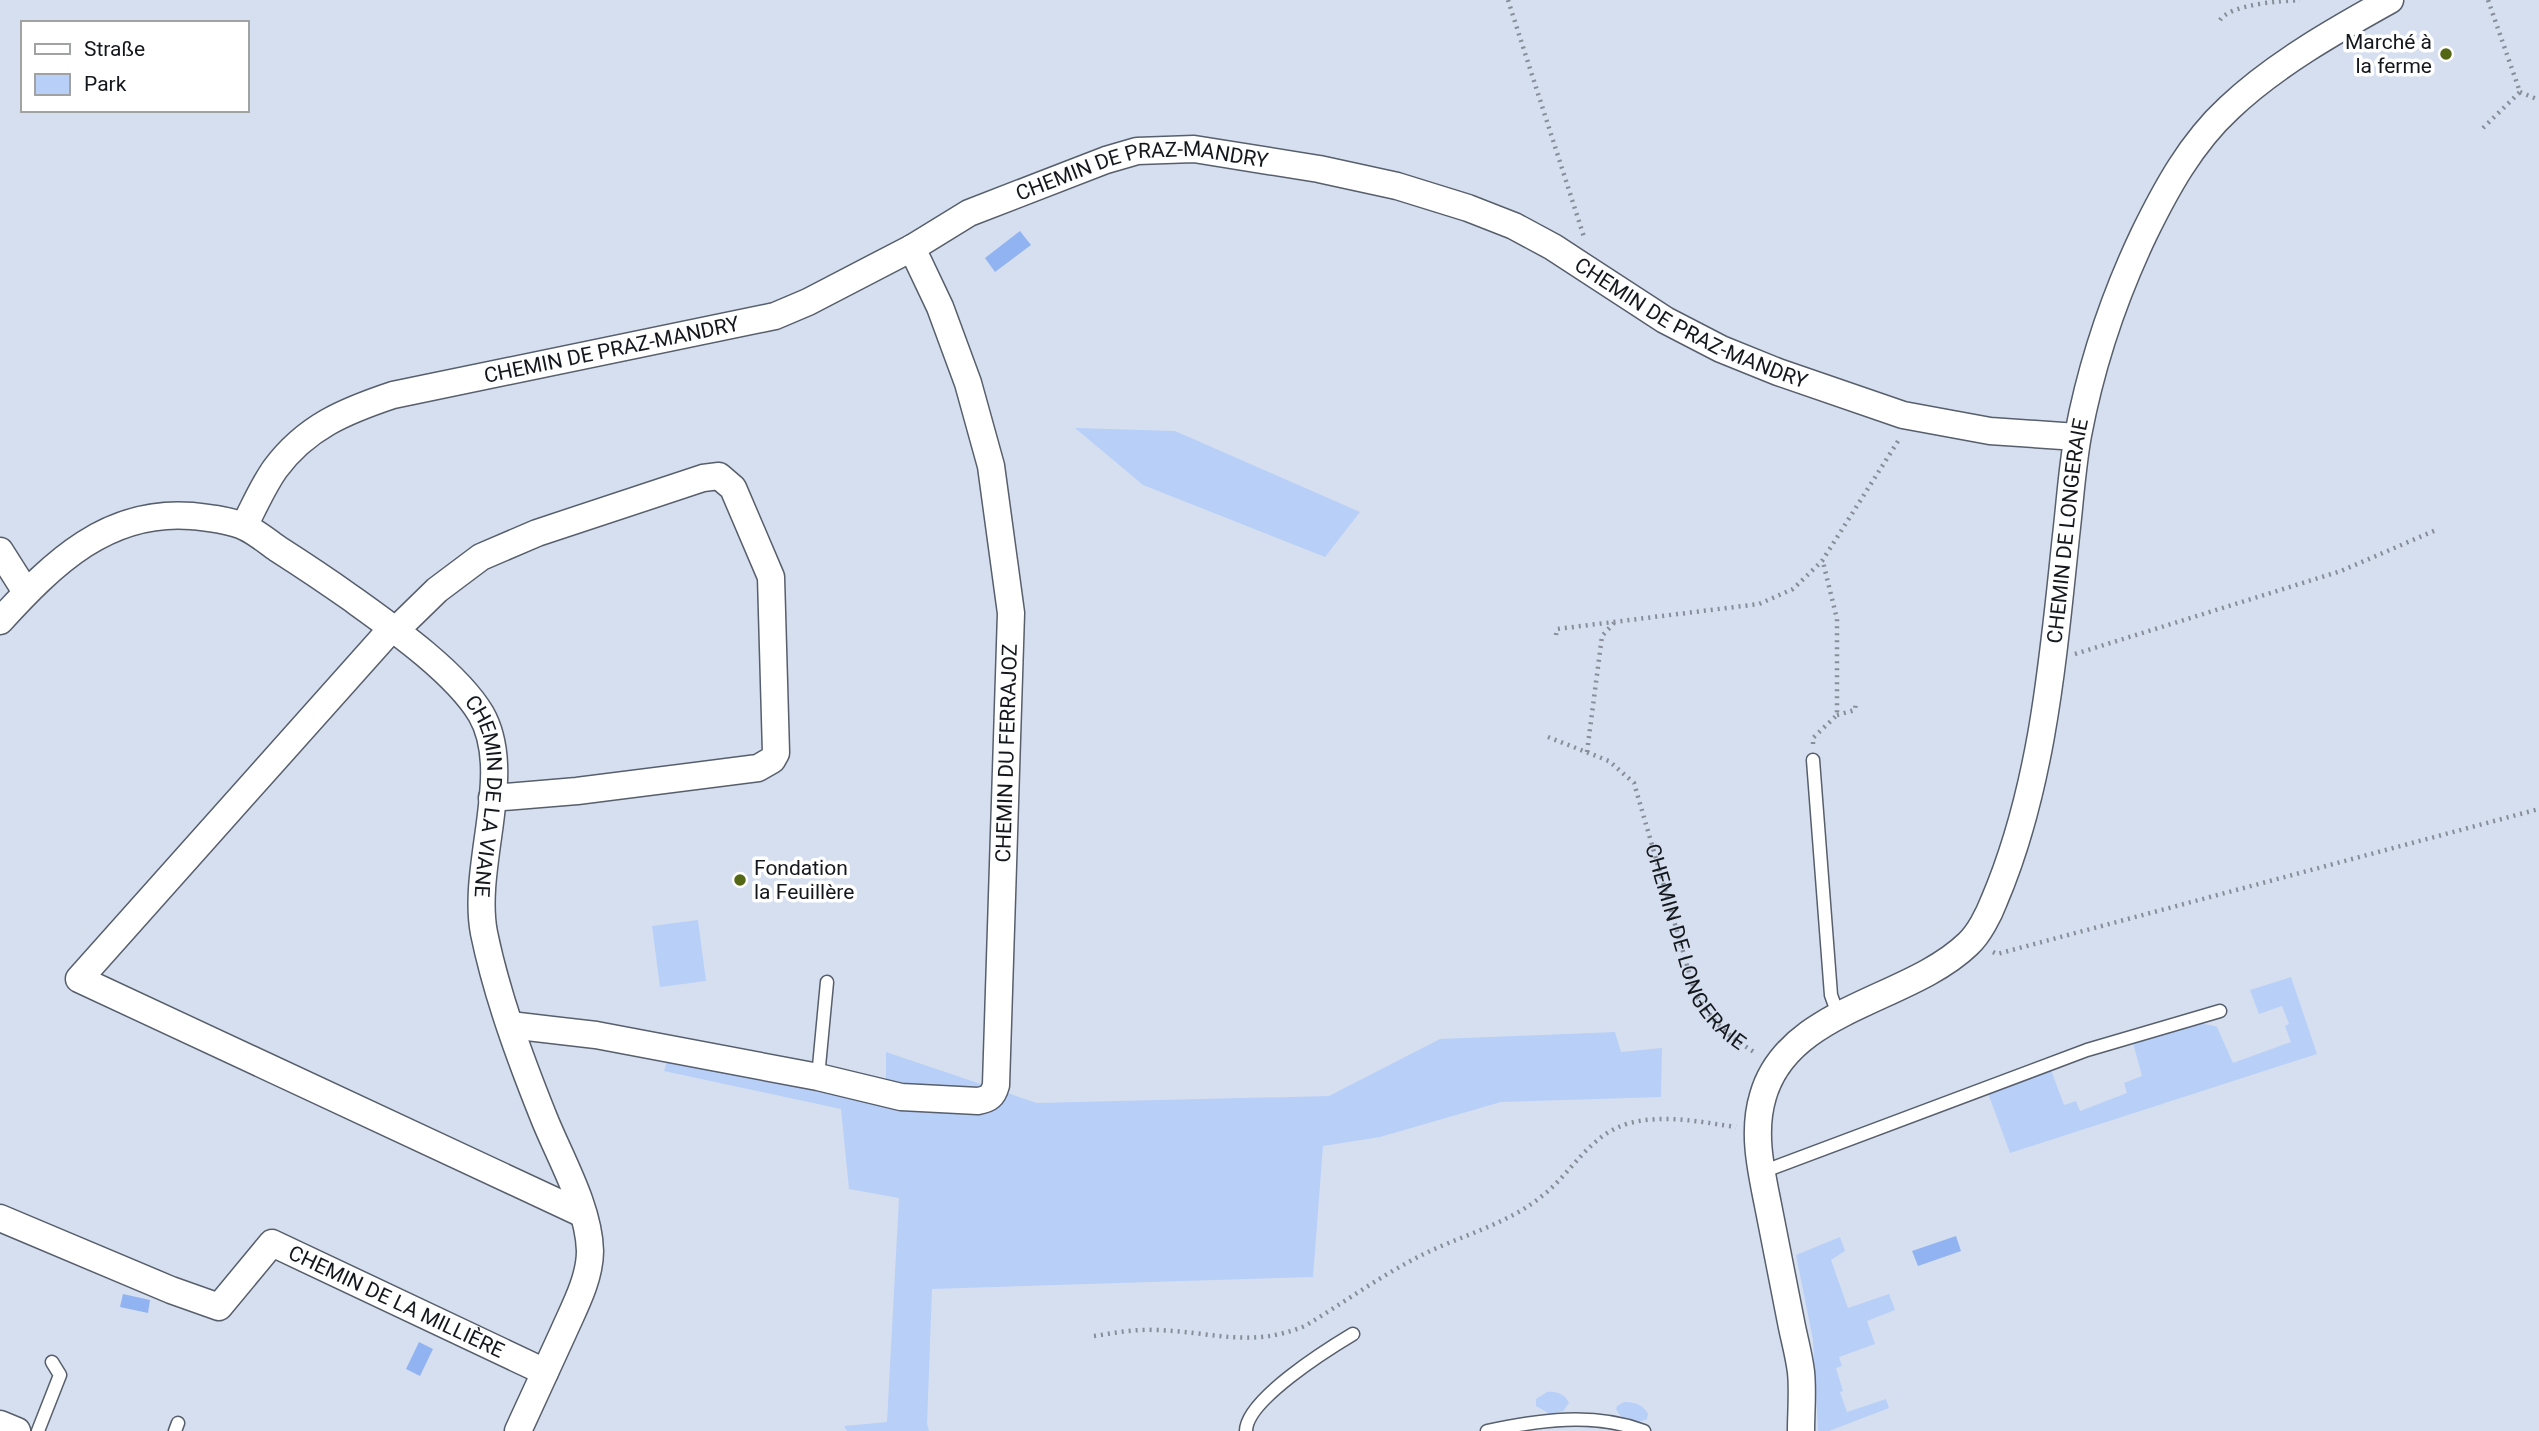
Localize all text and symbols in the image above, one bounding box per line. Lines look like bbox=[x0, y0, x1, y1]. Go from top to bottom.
legend bbox=[21, 21, 248, 112]
place label: Marché à la ferme bbox=[2345, 30, 2432, 78]
text: Straße bbox=[84, 37, 145, 61]
marker: Marché à la ferme bbox=[2438, 46, 2454, 62]
text: Park bbox=[84, 72, 127, 96]
street label: CHEMIN DE PRAZ-MANDRY bbox=[1012, 137, 1270, 206]
street label: CHEMIN DE PRAZ-MANDRY bbox=[1570, 253, 1811, 393]
street label: CHEMIN DE PRAZ-MANDRY bbox=[482, 312, 742, 388]
street label: CHEMIN DE LONGERAIE bbox=[2042, 416, 2093, 645]
street label: CHEMIN DU FERRAJOZ bbox=[991, 643, 1022, 863]
street label: CHEMIN DE LA VIANE bbox=[460, 690, 506, 898]
street label: CHEMIN DE LONGERAIE bbox=[1640, 841, 1750, 1055]
place label: Fondation la Feuillère bbox=[754, 856, 854, 904]
marker: Fondation la Feuillère bbox=[732, 872, 748, 888]
street label: CHEMIN DE LA MILLIÈRE bbox=[285, 1241, 508, 1363]

